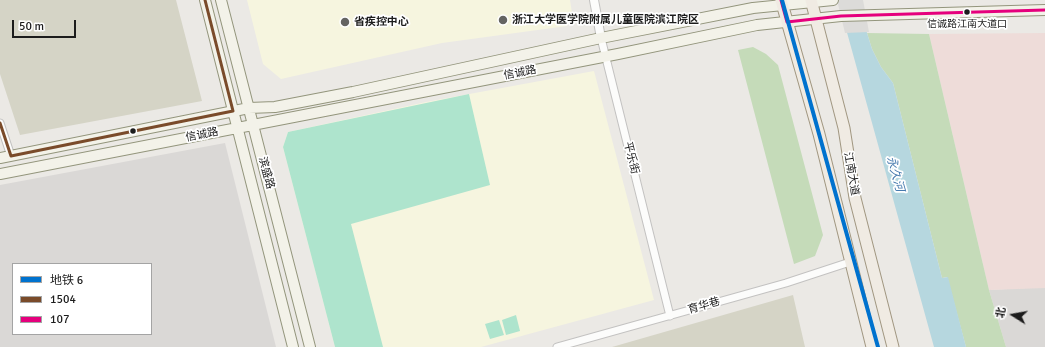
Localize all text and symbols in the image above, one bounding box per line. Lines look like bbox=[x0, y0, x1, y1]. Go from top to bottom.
marker: 信诚路江南大道口 bbox=[962, 7, 972, 17]
scale bar bbox=[14, 12, 78, 38]
place label: 浙江大学医学院附属儿童医院滨江院区 bbox=[512, 13, 699, 27]
marker: 浙江大学医学院附属儿童医院滨江院区 bbox=[497, 14, 509, 26]
place label: 省疾控中心 bbox=[354, 15, 409, 29]
marker: 省疾控中心 bbox=[339, 16, 351, 28]
place label: 信诚路江南大道口 bbox=[927, 18, 1007, 30]
text: 50 m bbox=[19, 19, 44, 34]
street label: 信诚路 bbox=[503, 63, 537, 83]
street label: 信诚路 bbox=[185, 125, 219, 145]
unlabelled marker bbox=[128, 126, 138, 136]
street label: 平乐街 bbox=[621, 140, 641, 176]
street label: 江南大道 bbox=[841, 151, 861, 197]
street label: 滨盛路 bbox=[255, 155, 277, 191]
water label: 永久河 bbox=[883, 155, 907, 193]
legend bbox=[12, 263, 152, 335]
text: 地铁 6 bbox=[50, 273, 83, 288]
text: 1504 bbox=[50, 292, 76, 307]
street label: 育华巷 bbox=[686, 295, 722, 317]
north arrow bbox=[993, 295, 1033, 335]
text: 北 bbox=[993, 306, 1008, 319]
text: 107 bbox=[50, 312, 69, 327]

